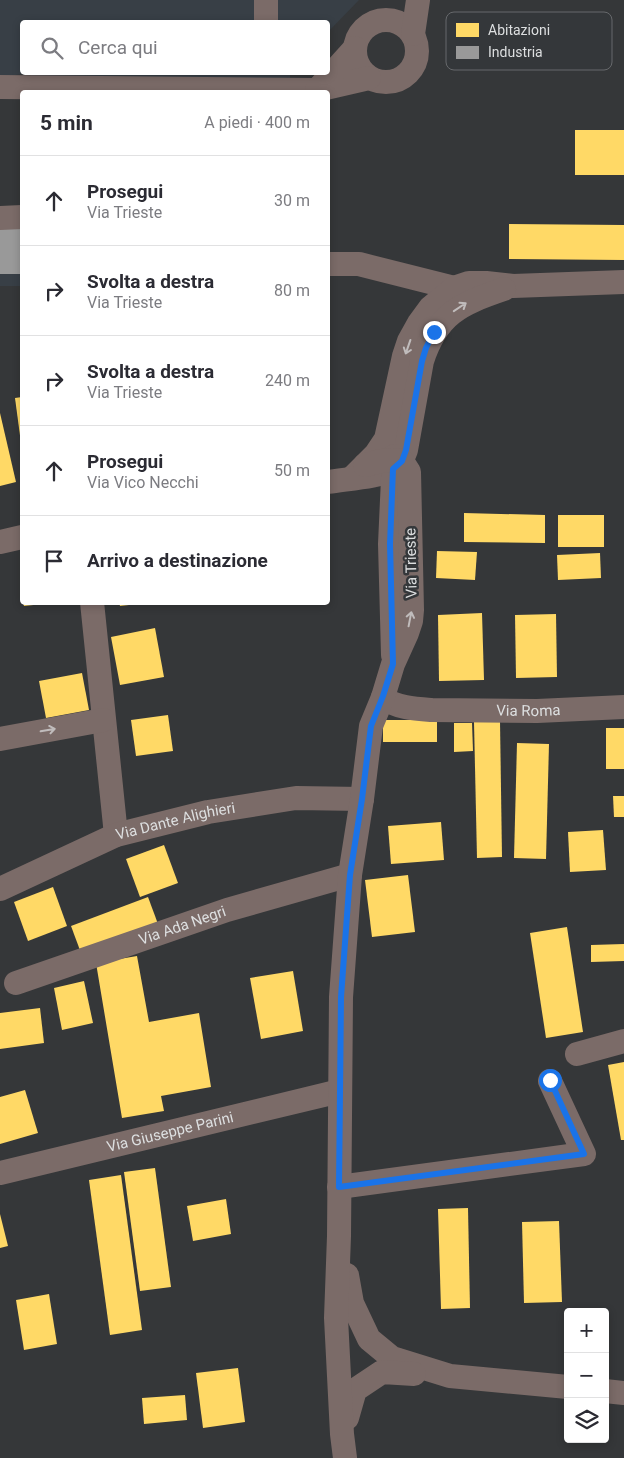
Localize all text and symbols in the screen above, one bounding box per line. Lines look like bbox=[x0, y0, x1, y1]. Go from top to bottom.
legend bbox=[446, 12, 612, 70]
search box bbox=[20, 20, 330, 75]
text: Abitazioni bbox=[488, 22, 550, 38]
icon: search bbox=[38, 34, 66, 62]
text: Cerca qui bbox=[78, 36, 158, 59]
text: Industria bbox=[488, 44, 543, 60]
text: 5 min bbox=[40, 111, 93, 135]
text: A piedi · 400 m bbox=[204, 113, 310, 132]
text: Prosegui bbox=[87, 180, 163, 203]
icon: ahead bbox=[40, 187, 68, 215]
text: 30 m bbox=[274, 191, 310, 210]
text: Via Trieste bbox=[87, 203, 162, 222]
text: Svolta a destra bbox=[87, 270, 214, 293]
icon: right bbox=[40, 277, 68, 305]
text: 80 m bbox=[274, 281, 310, 300]
text: Via Trieste bbox=[87, 293, 162, 312]
one-way arrow bbox=[452, 302, 466, 312]
route end bbox=[423, 321, 446, 344]
one-way arrow bbox=[402, 339, 412, 355]
text: Svolta a destra bbox=[87, 360, 214, 383]
icon: right bbox=[40, 367, 68, 395]
text: 240 m bbox=[265, 371, 310, 390]
text: Via Trieste bbox=[87, 383, 162, 402]
text: Prosegui bbox=[87, 450, 163, 473]
icon: ahead bbox=[40, 457, 68, 485]
text: 50 m bbox=[274, 461, 310, 480]
text: Via Vico Necchi bbox=[87, 473, 199, 492]
street label: Via Trieste bbox=[401, 528, 421, 598]
icon: arrive bbox=[40, 547, 68, 575]
text: Arrivo a destinazione bbox=[87, 549, 268, 572]
one-way arrow bbox=[406, 611, 416, 627]
street label: Via Roma bbox=[496, 701, 561, 720]
one-way arrow bbox=[40, 725, 56, 734]
street label: Via Dante Alighieri bbox=[114, 799, 236, 844]
street label: Via Ada Negri bbox=[136, 902, 228, 949]
route start bbox=[539, 1069, 562, 1092]
street label: Via Giuseppe Parini bbox=[105, 1108, 235, 1156]
map controls bbox=[564, 1308, 609, 1443]
button: + bbox=[564, 1308, 609, 1353]
button: − bbox=[564, 1353, 609, 1398]
button: layers bbox=[564, 1398, 609, 1443]

